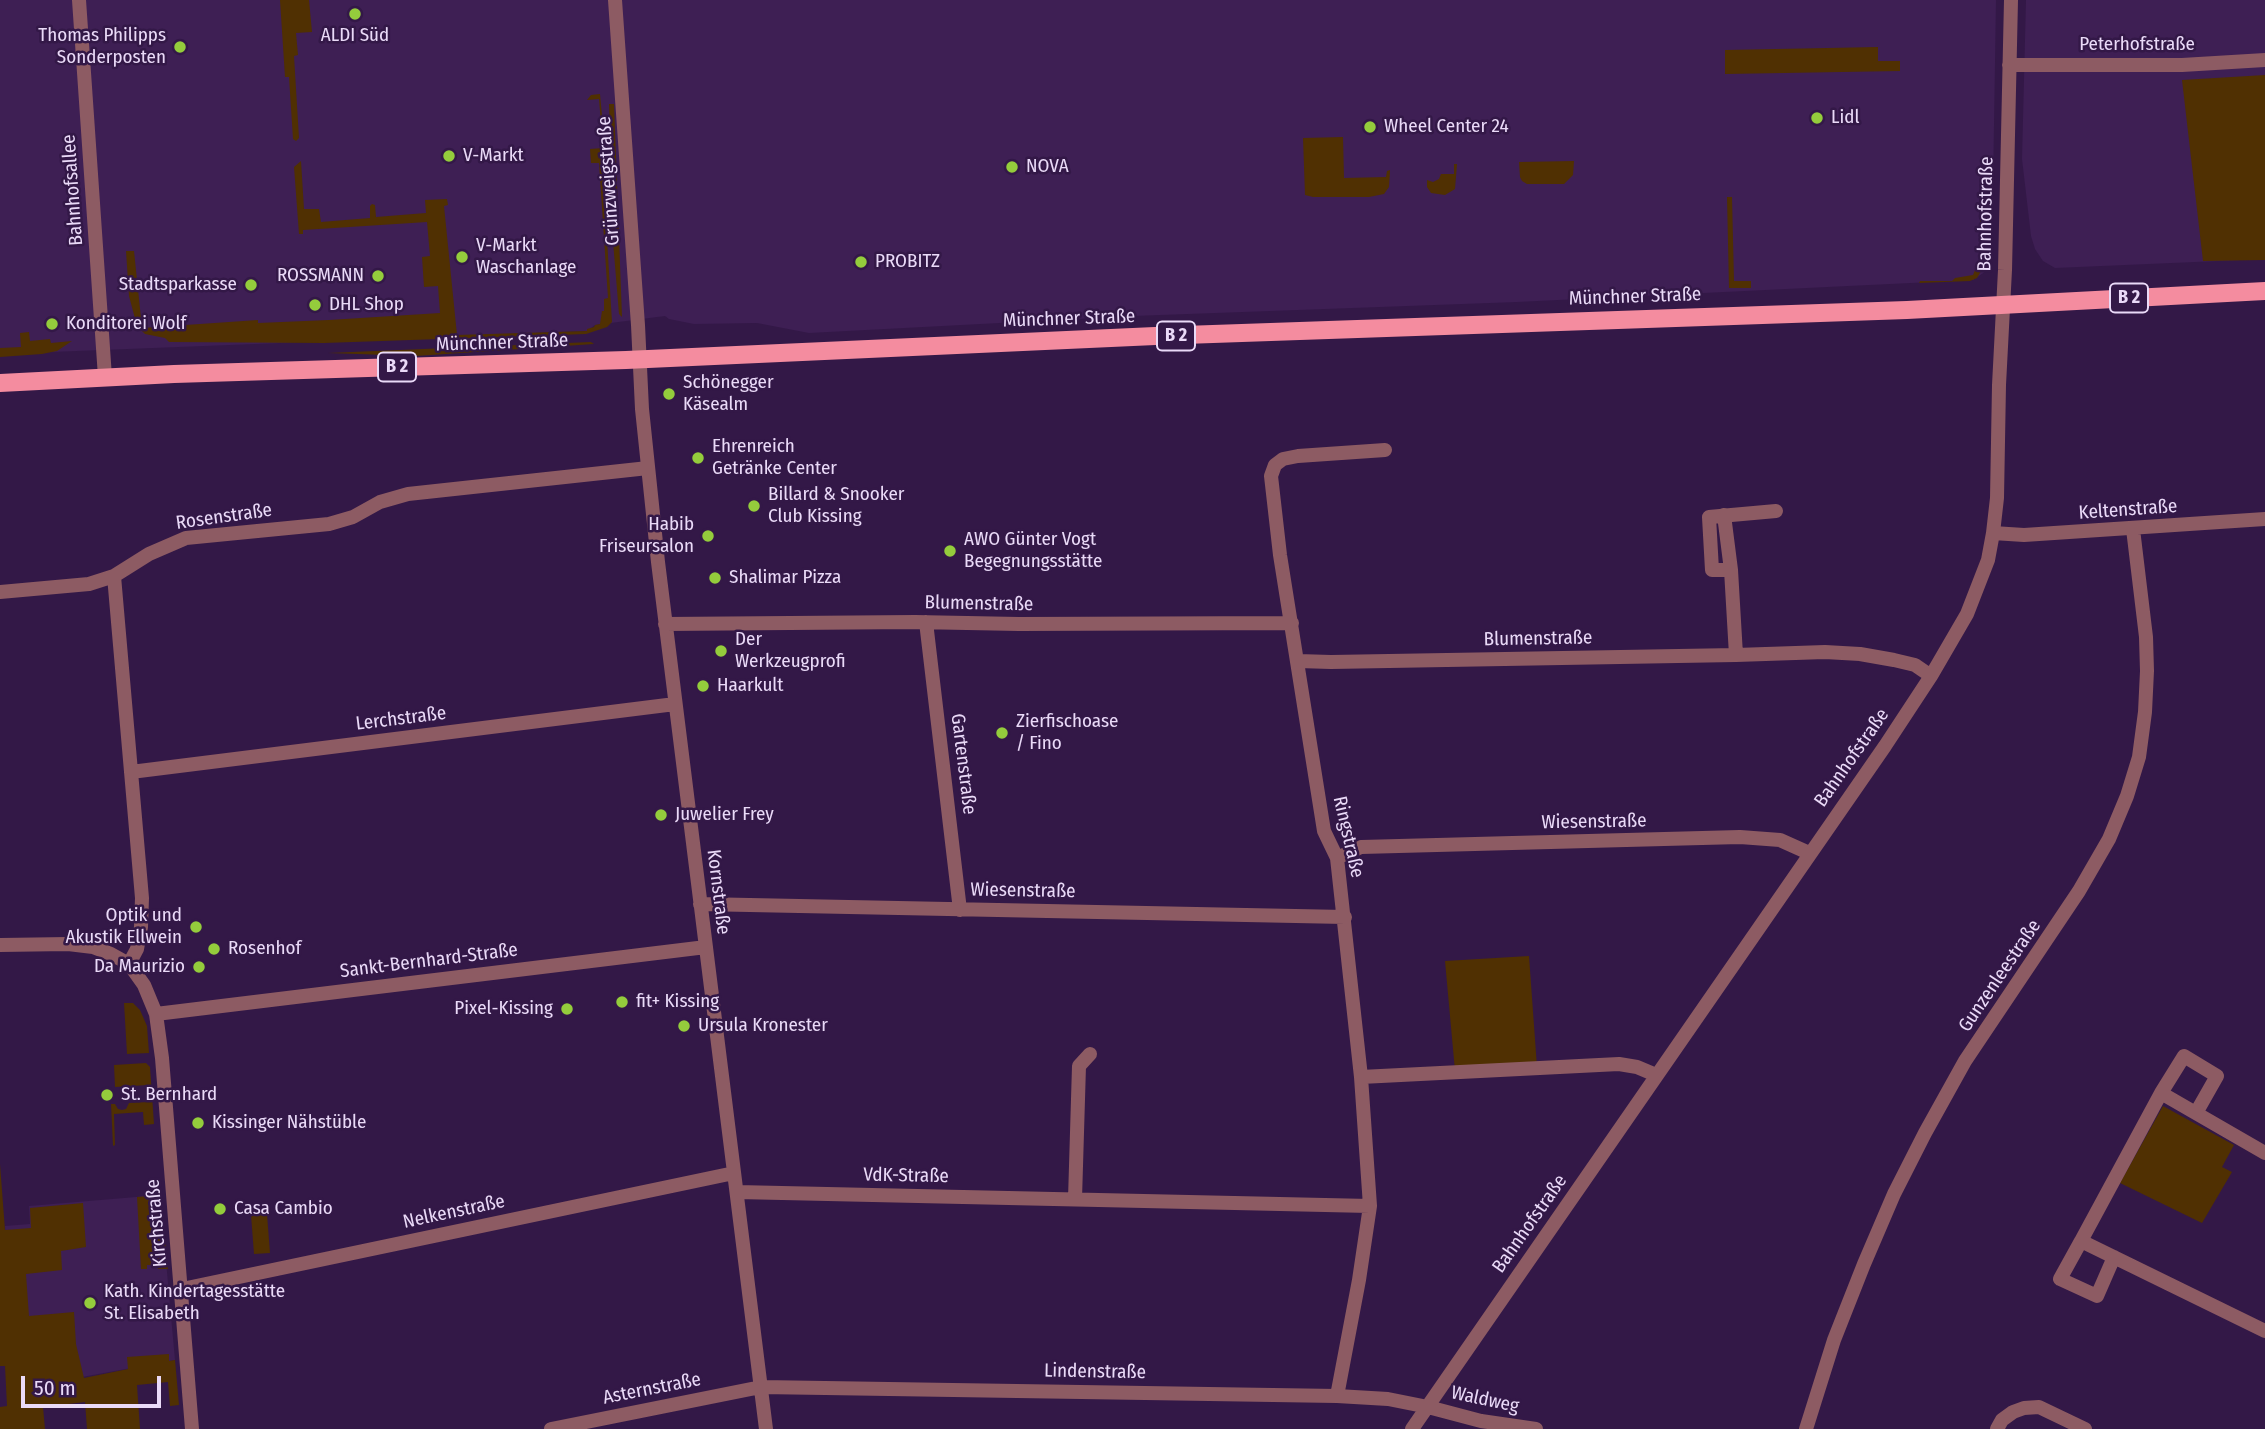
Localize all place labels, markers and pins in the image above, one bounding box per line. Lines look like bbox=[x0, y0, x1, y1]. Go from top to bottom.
marker: ALDI Süd bbox=[347, 6, 363, 22]
place label: Thomas Philipps Sonderposten bbox=[38, 25, 166, 69]
place label: ALDI Süd bbox=[321, 25, 389, 47]
marker: Thomas Philipps Sonderposten bbox=[172, 39, 188, 55]
place label: Lidl bbox=[1831, 107, 1859, 129]
marker: Lidl bbox=[1809, 110, 1825, 126]
place label: Wheel Center 24 bbox=[1384, 116, 1509, 138]
marker: Wheel Center 24 bbox=[1362, 119, 1378, 135]
place label: V-Markt bbox=[463, 145, 524, 167]
marker: V-Markt bbox=[441, 148, 457, 164]
place label: NOVA bbox=[1026, 156, 1069, 178]
marker: NOVA bbox=[1004, 159, 1020, 175]
place label: V-Markt Waschanlage bbox=[476, 235, 576, 279]
marker: V-Markt Waschanlage bbox=[454, 249, 470, 265]
place label: PROBITZ bbox=[875, 251, 940, 273]
marker: PROBITZ bbox=[853, 254, 869, 270]
place label: ROSSMANN bbox=[277, 265, 364, 287]
marker: ROSSMANN bbox=[370, 268, 386, 284]
place label: Stadtsparkasse bbox=[119, 274, 237, 296]
marker: Stadtsparkasse bbox=[243, 277, 259, 293]
place label: DHL Shop bbox=[329, 294, 404, 316]
marker: DHL Shop bbox=[307, 297, 323, 313]
place label: Konditorei Wolf bbox=[66, 313, 186, 335]
marker: Konditorei Wolf bbox=[44, 316, 60, 332]
place label: Schönegger Käsealm bbox=[683, 372, 774, 416]
marker: Schönegger Käsealm bbox=[661, 386, 677, 402]
place label: Ehrenreich Getränke Center bbox=[712, 436, 837, 480]
marker: Ehrenreich Getränke Center bbox=[690, 450, 706, 466]
place label: Billard & Snooker Club Kissing bbox=[768, 484, 904, 528]
marker: Billard & Snooker Club Kissing bbox=[746, 498, 762, 514]
place label: Habib Friseursalon bbox=[599, 514, 694, 558]
marker: Habib Friseursalon bbox=[700, 528, 716, 544]
place label: AWO Günter Vogt Begegnungsstätte bbox=[964, 529, 1102, 573]
marker: AWO Günter Vogt Begegnungsstätte bbox=[942, 543, 958, 559]
place label: Shalimar Pizza bbox=[729, 567, 841, 589]
marker: Shalimar Pizza bbox=[707, 570, 723, 586]
place label: Der Werkzeugprofi bbox=[735, 629, 846, 673]
marker: Der Werkzeugprofi bbox=[713, 643, 729, 659]
place label: Haarkult bbox=[717, 675, 784, 697]
marker: Haarkult bbox=[695, 678, 711, 694]
place label: Zierfischoase / Fino bbox=[1016, 711, 1118, 755]
marker: Zierfischoase / Fino bbox=[994, 725, 1010, 741]
place label: Juwelier Frey bbox=[675, 804, 774, 826]
marker: Juwelier Frey bbox=[653, 807, 669, 823]
place label: Optik und Akustik Ellwein bbox=[65, 905, 182, 949]
marker: Optik und Akustik Ellwein bbox=[188, 919, 204, 935]
place label: Rosenhof bbox=[228, 938, 301, 960]
marker: Rosenhof bbox=[206, 941, 222, 957]
place label: Da Maurizio bbox=[94, 956, 185, 978]
marker: Da Maurizio bbox=[191, 959, 207, 975]
place label: fit+ Kissing bbox=[636, 991, 719, 1013]
marker: fit+ Kissing bbox=[614, 994, 630, 1010]
place label: Pixel-Kissing bbox=[454, 998, 553, 1020]
marker: Pixel-Kissing bbox=[559, 1001, 575, 1017]
place label: Ursula Kronester bbox=[698, 1015, 828, 1037]
marker: Ursula Kronester bbox=[676, 1018, 692, 1034]
place label: St. Bernhard bbox=[121, 1084, 217, 1106]
marker: St. Bernhard bbox=[99, 1087, 115, 1103]
place label: Kissinger Nähstüble bbox=[212, 1112, 366, 1134]
marker: Kissinger Nähstüble bbox=[190, 1115, 206, 1131]
place label: Casa Cambio bbox=[234, 1198, 333, 1220]
marker: Casa Cambio bbox=[212, 1201, 228, 1217]
place label: Kath. Kindertagesstätte St. Elisabeth bbox=[104, 1281, 285, 1325]
marker: Kath. Kindertagesstätte St. Elisabeth bbox=[82, 1295, 98, 1311]

